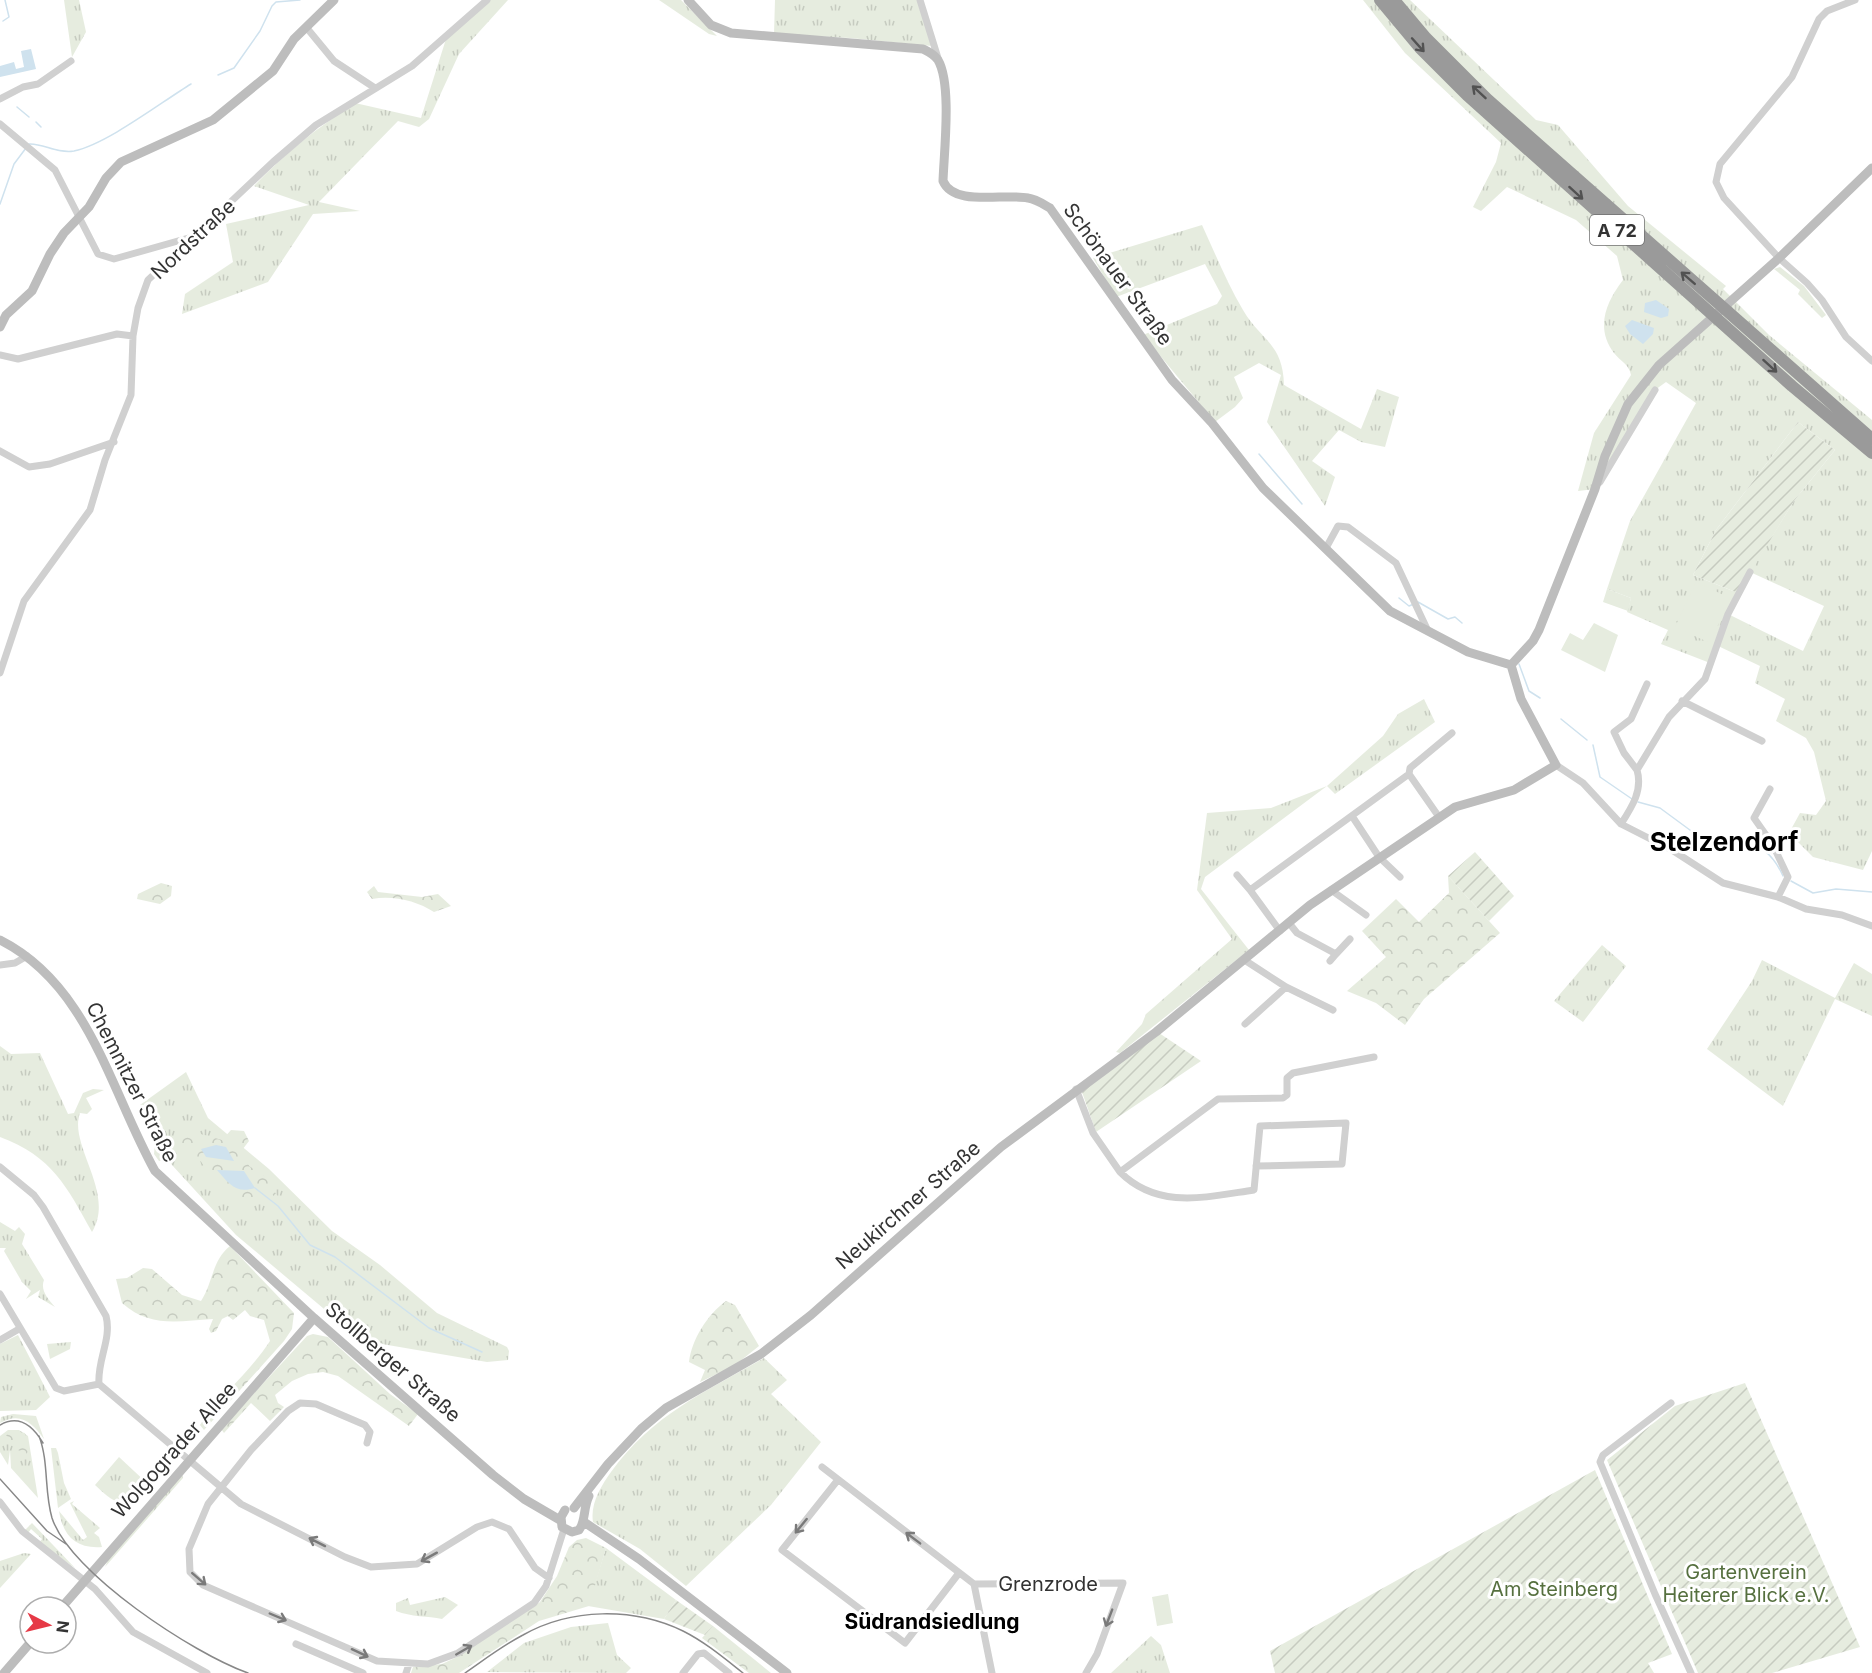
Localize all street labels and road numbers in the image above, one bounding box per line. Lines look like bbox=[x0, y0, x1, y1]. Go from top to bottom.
street label: Nordstraße bbox=[146, 194, 240, 284]
street label: Schönauer Straße bbox=[1058, 198, 1178, 350]
road number: A 72 bbox=[1590, 215, 1644, 245]
street label: Chemnitzer Straße bbox=[81, 998, 183, 1166]
street label: Neukirchner Straße bbox=[831, 1136, 985, 1274]
street label: Stollberger Straße bbox=[321, 1297, 465, 1427]
street label: Wolgograder Allee bbox=[107, 1377, 241, 1523]
street label: Grenzrode bbox=[998, 1572, 1098, 1596]

